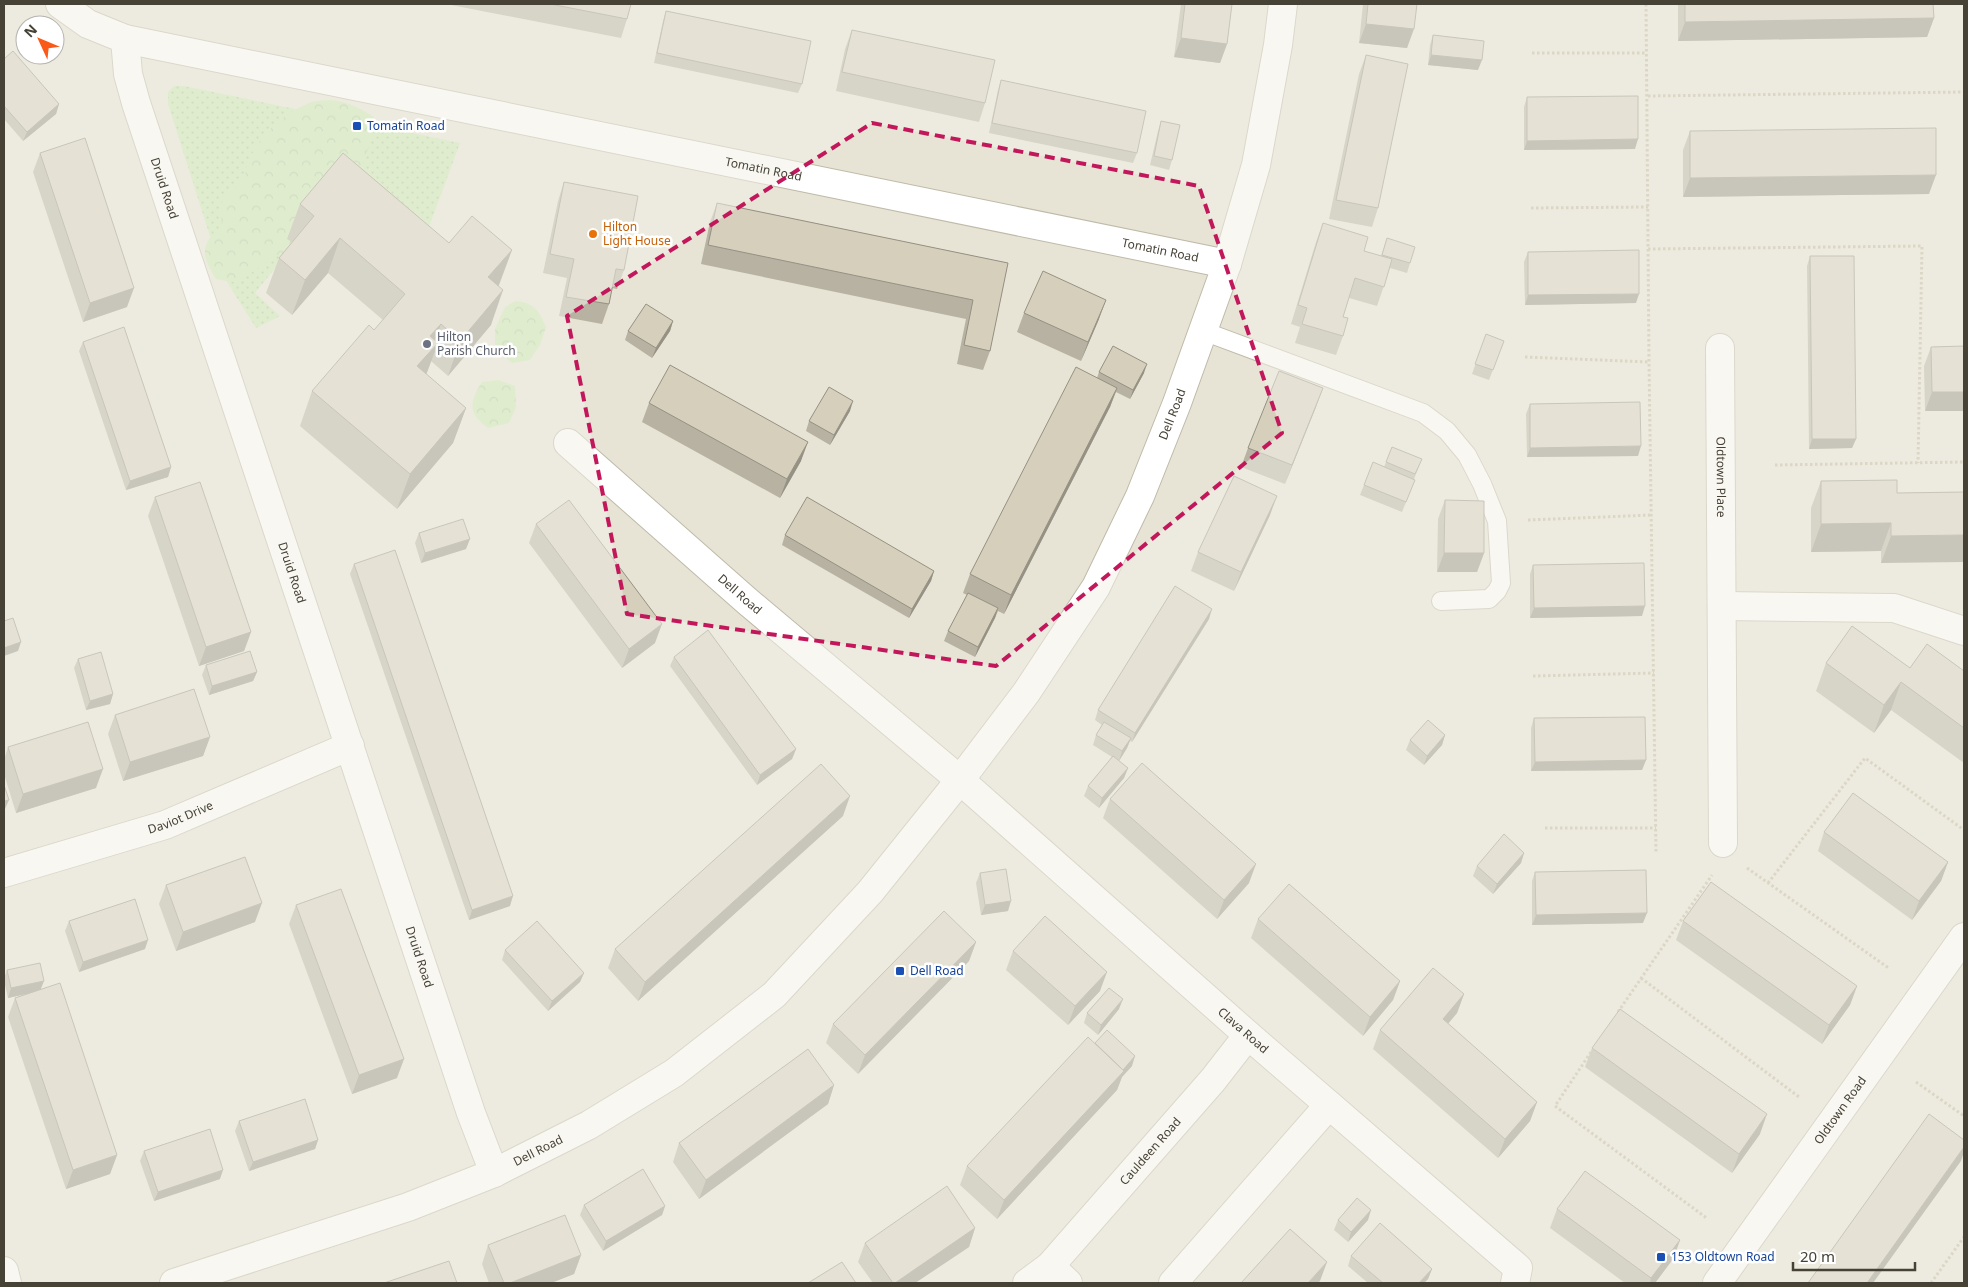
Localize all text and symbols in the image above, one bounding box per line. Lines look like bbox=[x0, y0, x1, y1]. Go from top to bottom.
north arrow bbox=[15, 15, 65, 65]
text: N bbox=[19, 20, 41, 41]
place label: Tomatin Road bbox=[367, 117, 445, 134]
marker: Tomatin Road bbox=[351, 120, 363, 132]
street label: Tomatin Road bbox=[724, 153, 803, 185]
street label: Druid Road bbox=[147, 155, 183, 221]
place label: Hilton Light House bbox=[603, 218, 671, 249]
marker: Hilton Light House bbox=[587, 228, 599, 240]
street label: Tomatin Road bbox=[1121, 234, 1200, 266]
place label: Hilton Parish Church bbox=[437, 328, 516, 359]
marker: Hilton Parish Church bbox=[421, 338, 433, 350]
street label: Dell Road bbox=[1154, 386, 1189, 442]
street label: Oldtown Place bbox=[1713, 436, 1730, 518]
street label: Druid Road bbox=[274, 540, 310, 605]
street label: Dell Road bbox=[714, 570, 766, 618]
street label: Daviot Drive bbox=[146, 796, 216, 838]
street label: Druid Road bbox=[402, 924, 438, 990]
place label: Dell Road bbox=[910, 962, 964, 979]
marker: Dell Road bbox=[894, 965, 906, 977]
street label: Clava Road bbox=[1214, 1003, 1272, 1057]
street label: Oldtown Road bbox=[1810, 1073, 1870, 1148]
street label: Cauldeen Road bbox=[1116, 1113, 1185, 1189]
street label: Dell Road bbox=[510, 1131, 566, 1170]
scale bar bbox=[1793, 1240, 1916, 1272]
text: 20 m bbox=[1800, 1246, 1835, 1266]
place label: 153 Oldtown Road bbox=[1671, 1248, 1775, 1265]
marker: 153 Oldtown Road bbox=[1655, 1251, 1667, 1263]

